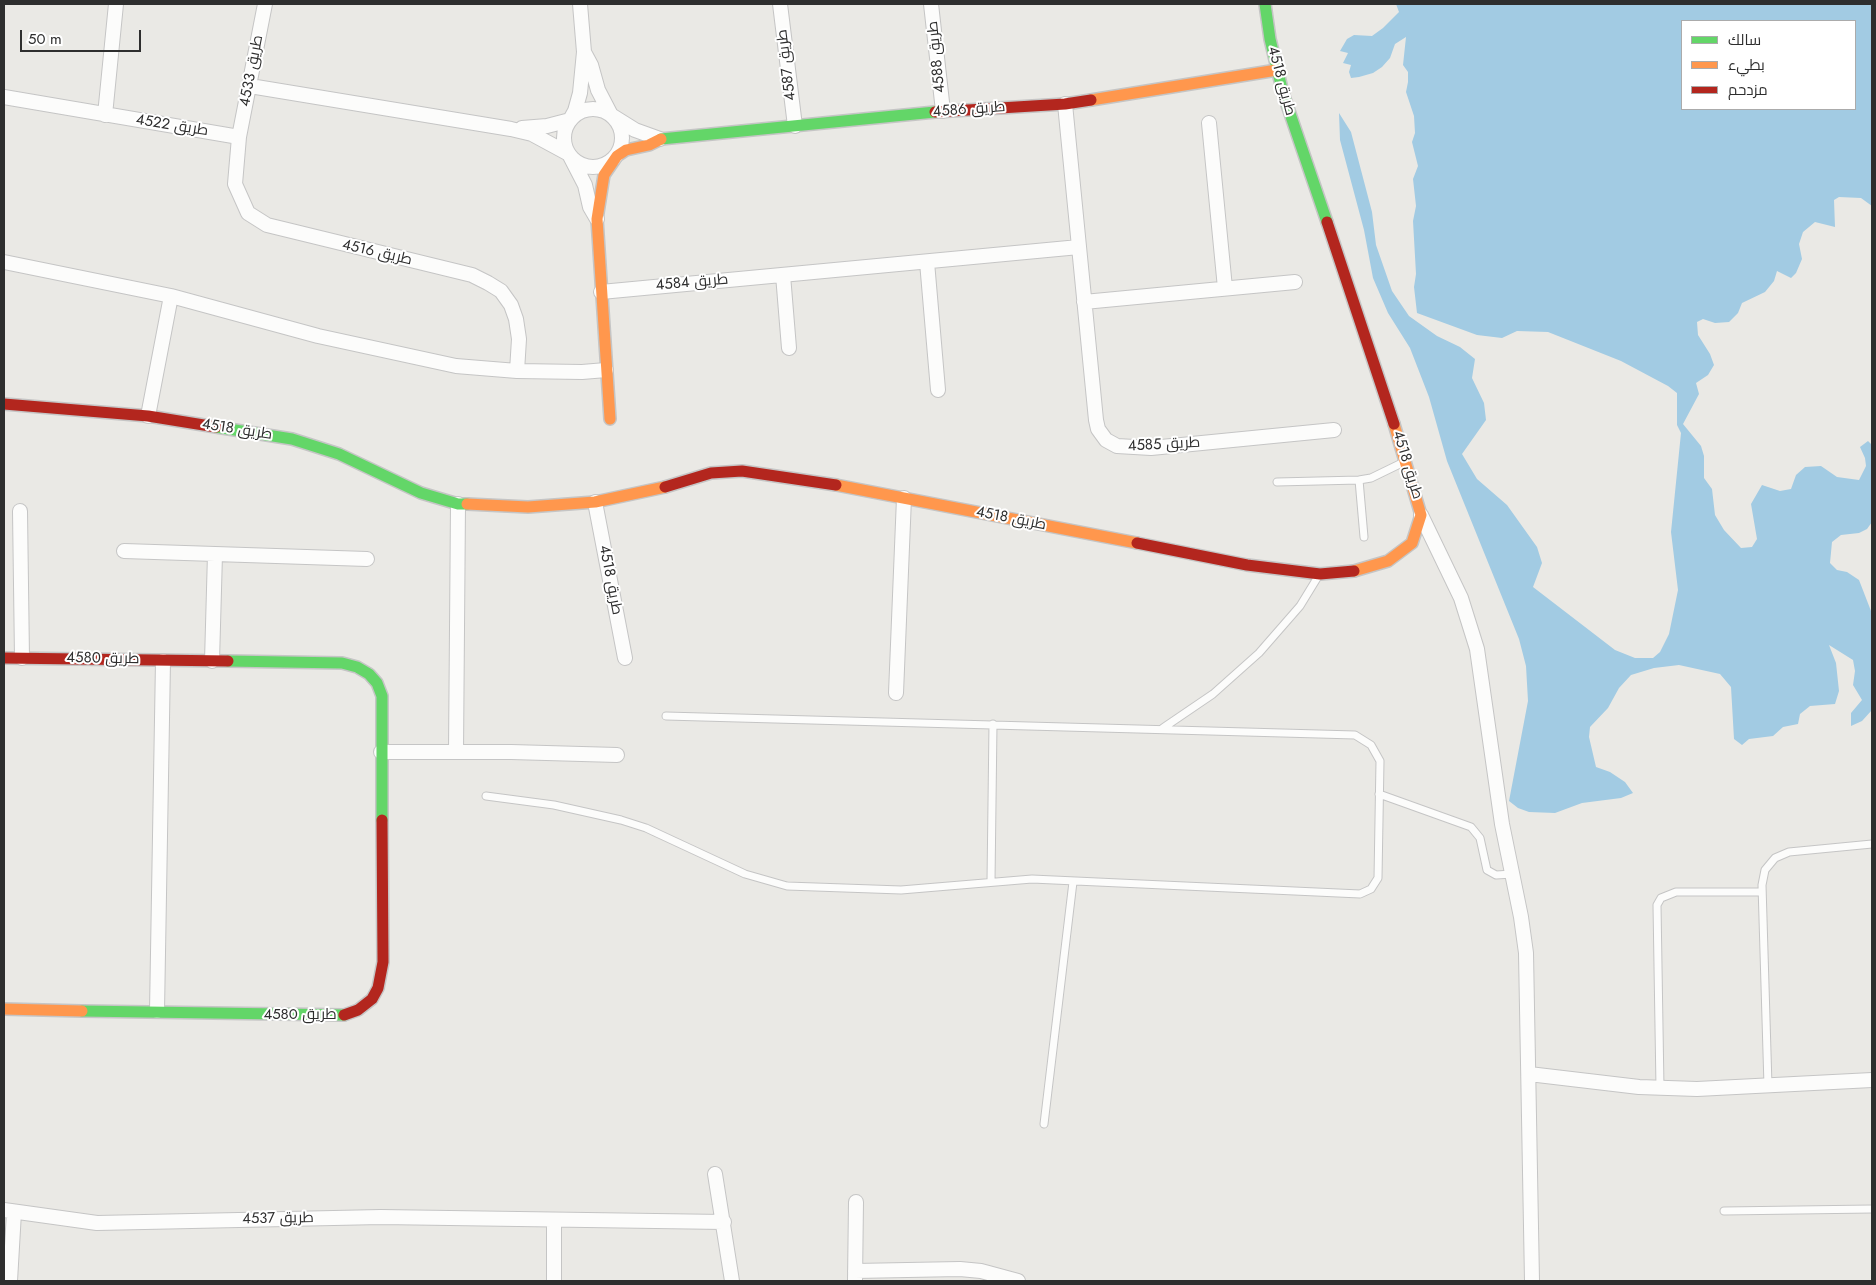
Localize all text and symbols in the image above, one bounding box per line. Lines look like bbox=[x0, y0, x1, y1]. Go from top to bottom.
scale bar bbox=[22, 20, 144, 52]
street label: طريق 4588 bbox=[924, 20, 950, 94]
legend bbox=[1681, 20, 1856, 110]
text: 50 m bbox=[28, 28, 62, 50]
street label: طريق 4587 bbox=[774, 28, 800, 102]
text: سالك bbox=[1728, 29, 1761, 51]
street label: طريق 4533 bbox=[236, 34, 268, 108]
street label: طريق 4518 bbox=[1263, 44, 1299, 118]
text: بطيء bbox=[1728, 54, 1765, 76]
text: مزدحم bbox=[1728, 79, 1768, 101]
street label: طريق 4586 bbox=[932, 98, 1006, 122]
street label: طريق 4522 bbox=[135, 111, 209, 141]
street label: طريق 4516 bbox=[340, 236, 414, 270]
street label: طريق 4584 bbox=[655, 271, 729, 295]
street label: طريق 4518 bbox=[201, 416, 273, 444]
street label: طريق 4518 bbox=[1388, 428, 1426, 502]
street label: طريق 4585 bbox=[1127, 434, 1201, 456]
street label: طريق 4518 bbox=[974, 503, 1048, 535]
street label: طريق 4518 bbox=[594, 543, 626, 617]
street label: طريق 4580 bbox=[66, 649, 140, 669]
street label: طريق 4580 bbox=[263, 1006, 337, 1024]
street label: طريق 4537 bbox=[242, 1209, 314, 1229]

